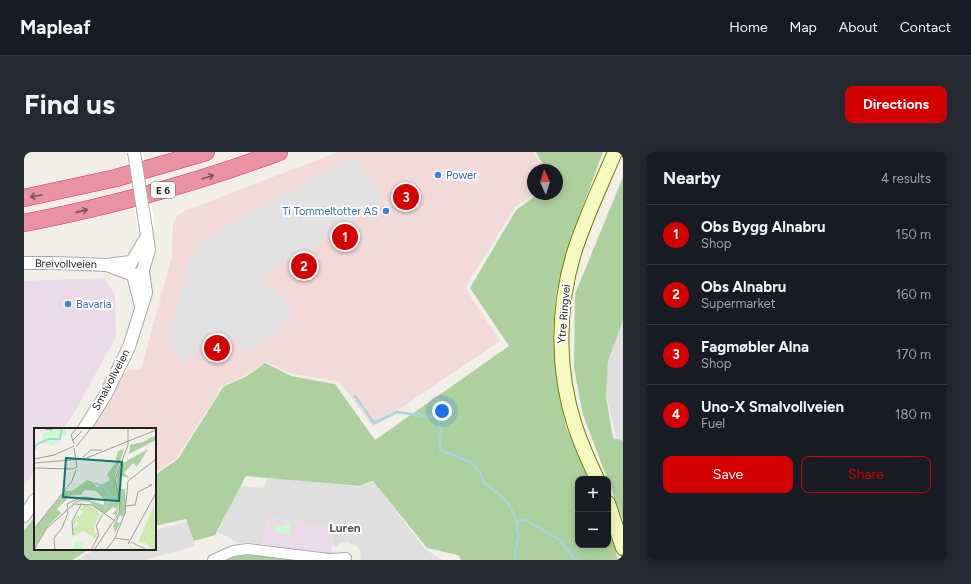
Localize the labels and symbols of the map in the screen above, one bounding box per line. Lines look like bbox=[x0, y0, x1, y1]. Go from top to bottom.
north arrow bbox=[527, 164, 563, 200]
place label: Power bbox=[446, 169, 477, 182]
marker: Power bbox=[433, 170, 443, 180]
one-way arrow bbox=[201, 173, 214, 180]
road number: E 6 bbox=[151, 182, 175, 198]
pin: 3 bbox=[393, 182, 419, 212]
one-way arrow bbox=[30, 192, 43, 200]
place label: Ti Tommeltotter AS bbox=[282, 205, 378, 218]
one-way arrow bbox=[75, 206, 88, 214]
marker: Ti Tommeltotter AS bbox=[381, 206, 391, 216]
pin: 1 bbox=[332, 222, 358, 252]
pin: 2 bbox=[291, 251, 317, 281]
street label: Breivollveien bbox=[35, 257, 97, 271]
street label: Ytre Ringvei bbox=[555, 284, 573, 344]
place label: Bavaria bbox=[76, 298, 111, 311]
marker: Bavaria bbox=[63, 299, 73, 309]
pin: 4 bbox=[204, 333, 230, 363]
street label: Smalvollveien bbox=[89, 347, 133, 413]
your location bbox=[432, 401, 452, 421]
inset map bbox=[34, 428, 156, 550]
district label: Luren bbox=[329, 521, 361, 535]

